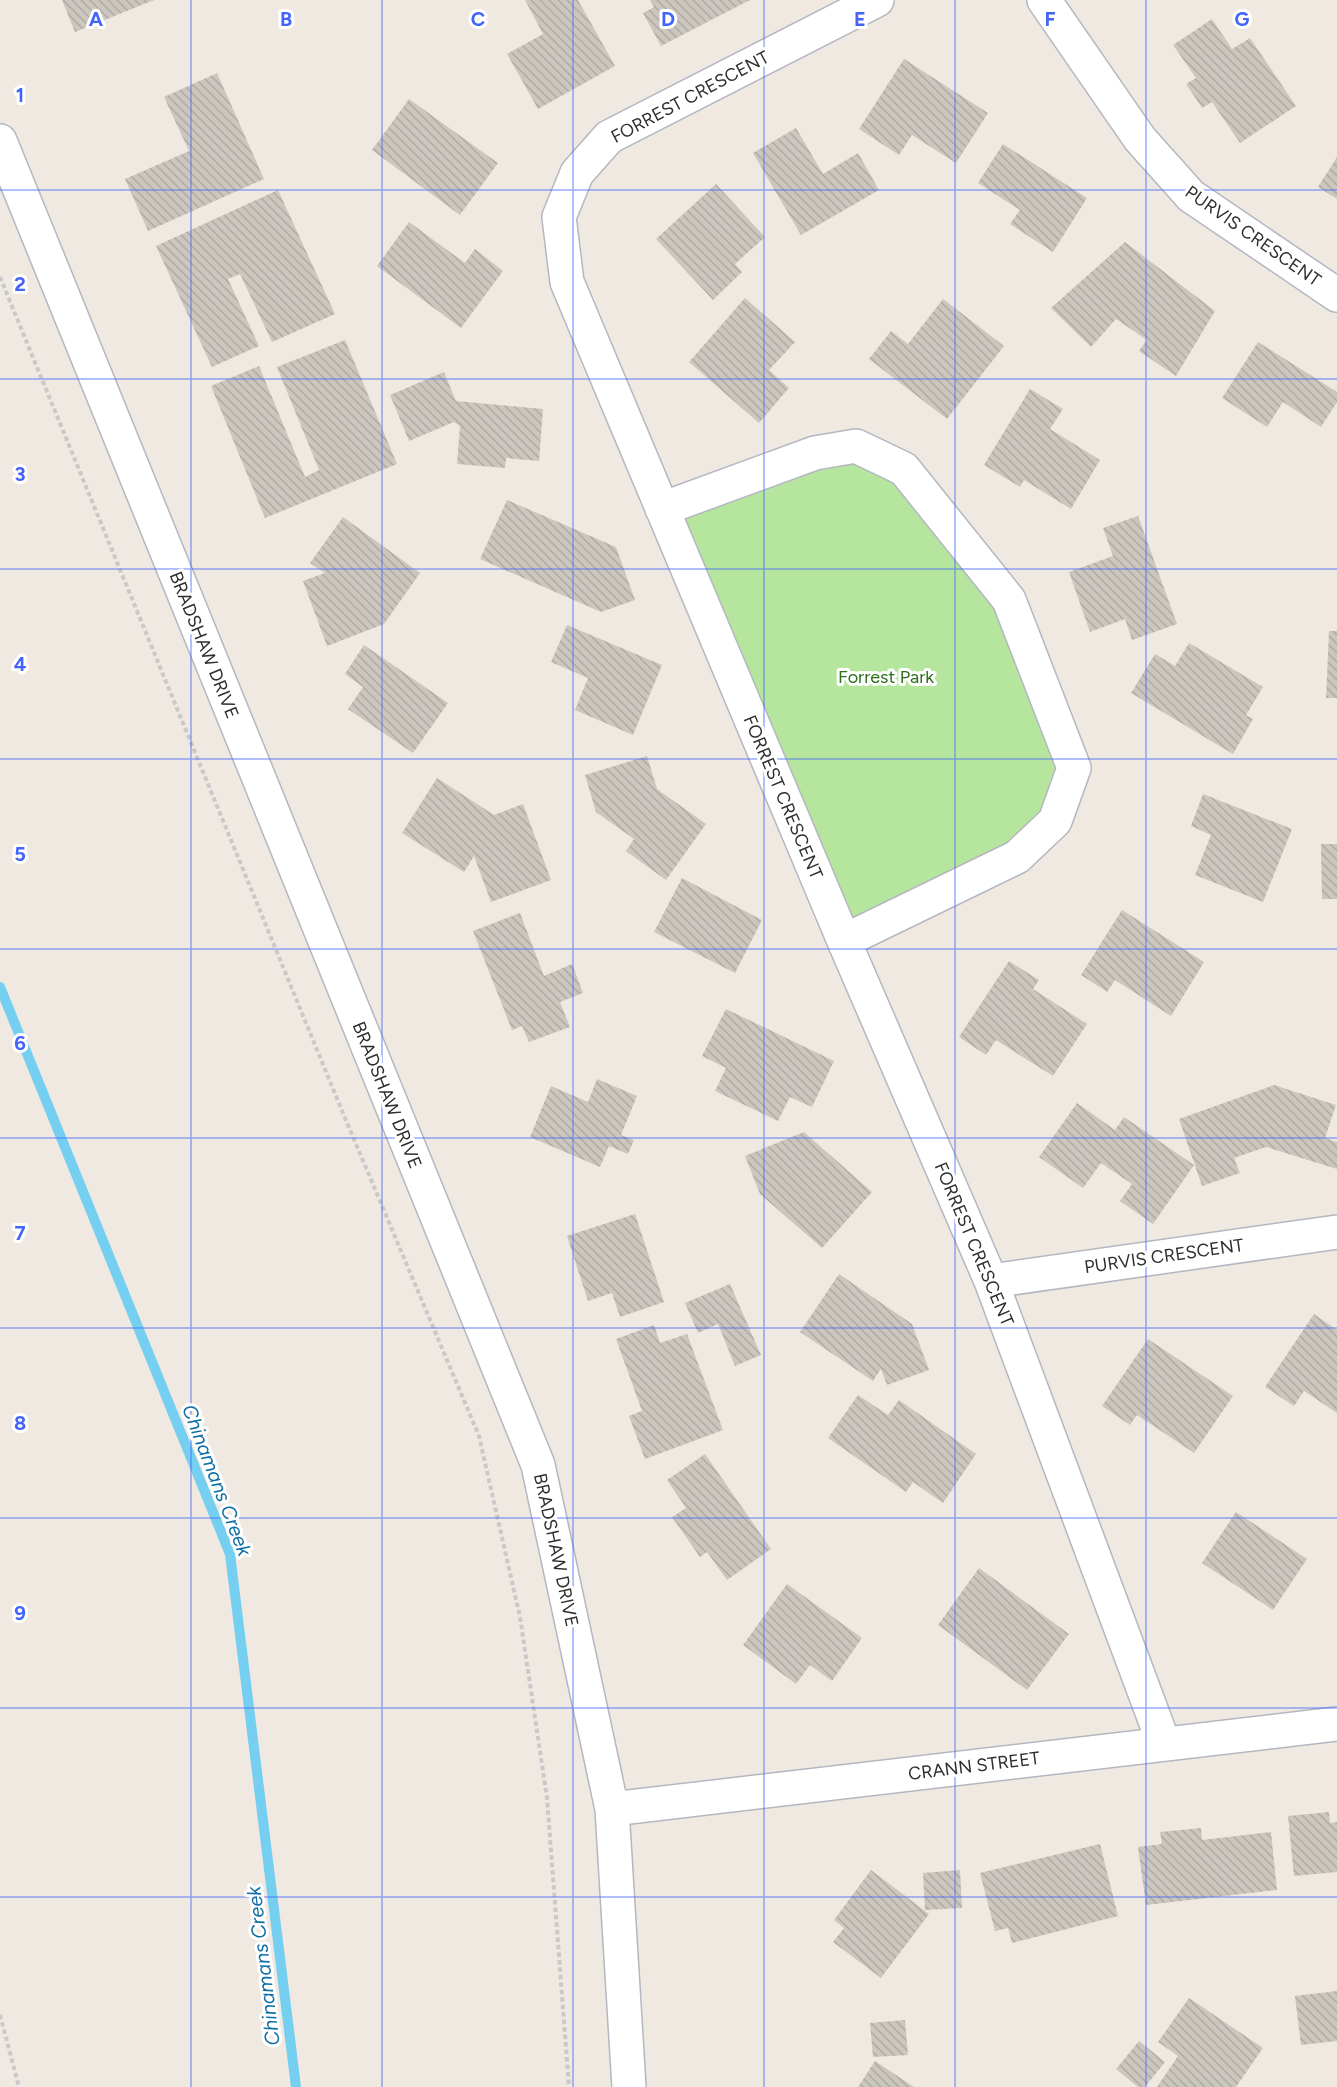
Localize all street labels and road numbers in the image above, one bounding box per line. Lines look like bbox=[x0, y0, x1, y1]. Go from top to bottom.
street label: FORREST CRESCENT bbox=[607, 46, 773, 148]
street label: PURVIS CRESCENT bbox=[1181, 181, 1325, 291]
street label: BRADSHAW DRIVE bbox=[165, 568, 243, 722]
street label: FORREST CRESCENT bbox=[739, 712, 827, 882]
street label: BRADSHAW DRIVE bbox=[348, 1018, 426, 1172]
street label: FORREST CRESCENT bbox=[930, 1159, 1018, 1329]
street label: PURVIS CRESCENT bbox=[1083, 1234, 1245, 1278]
street label: BRADSHAW DRIVE bbox=[529, 1471, 583, 1629]
street label: CRANN STREET bbox=[907, 1747, 1041, 1785]

